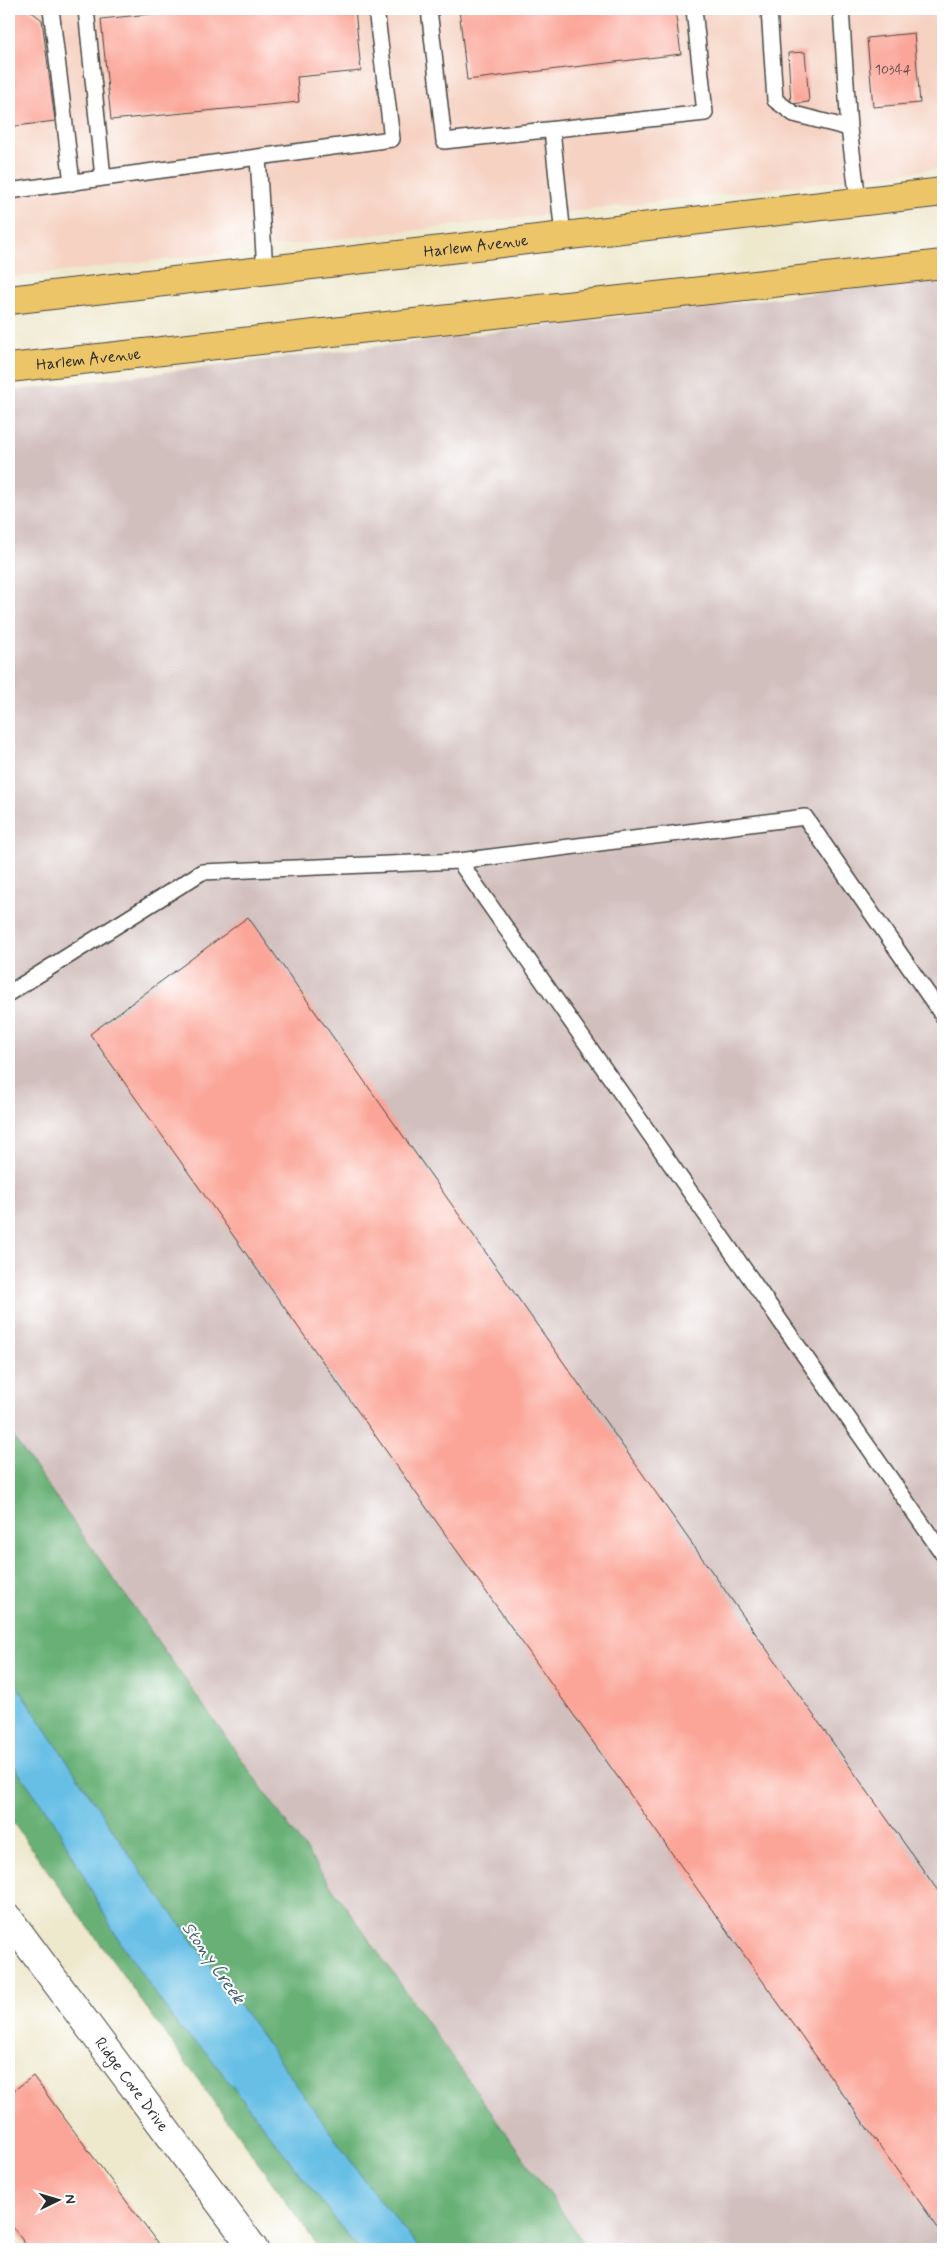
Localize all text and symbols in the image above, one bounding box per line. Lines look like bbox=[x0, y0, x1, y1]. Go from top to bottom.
house number: 10344 bbox=[875, 61, 912, 79]
street label: Harlem Avenue bbox=[423, 229, 530, 262]
street label: Harlem Avenue bbox=[35, 343, 142, 375]
water label: Stony Creek bbox=[176, 1917, 251, 2010]
street label: Ridge Cove Drive bbox=[90, 2033, 174, 2136]
north arrow bbox=[32, 2176, 82, 2226]
text: N bbox=[61, 2194, 79, 2204]

